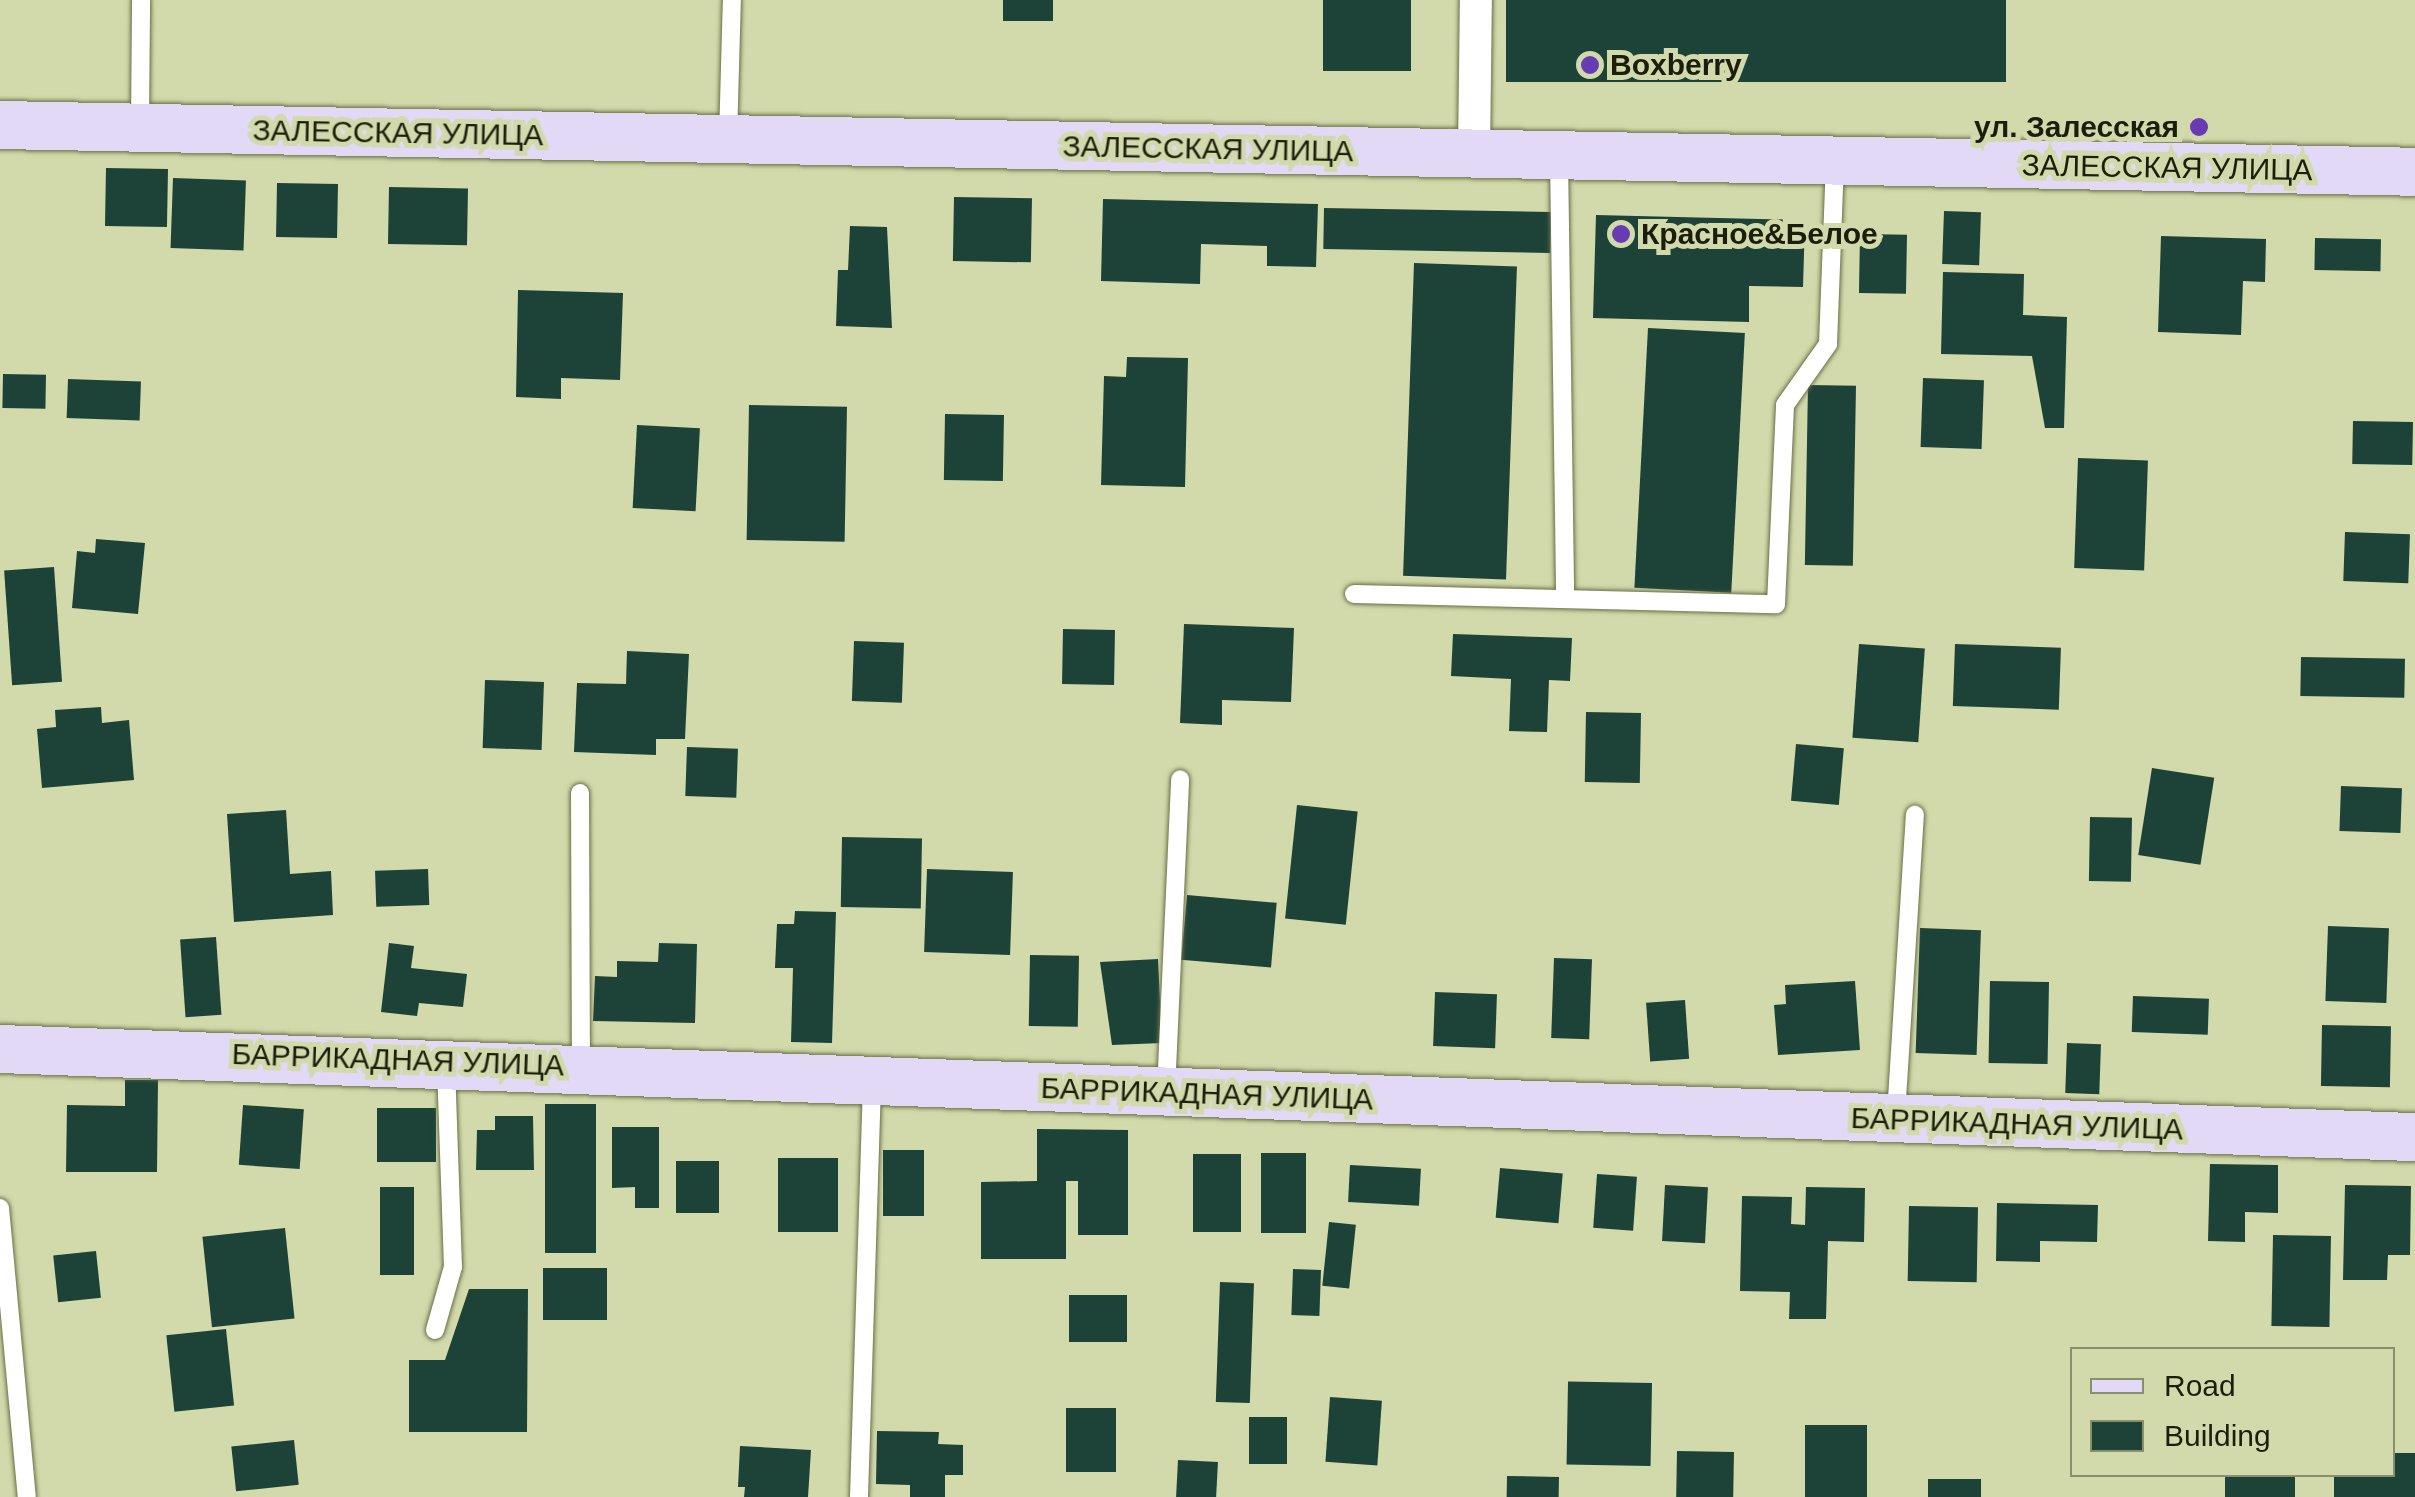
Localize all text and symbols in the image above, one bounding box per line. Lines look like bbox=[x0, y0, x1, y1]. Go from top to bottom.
place label: Boxberry bbox=[1610, 47, 1742, 83]
marker: Boxberry bbox=[1579, 54, 1601, 76]
place label: ул. Залесская bbox=[1974, 109, 2179, 145]
street label: ЗАЛЕССКАЯ УЛИЦА bbox=[252, 112, 544, 154]
marker: ул. Залесская bbox=[2188, 116, 2210, 138]
street label: ЗАЛЕССКАЯ УЛИЦА bbox=[1062, 128, 1354, 170]
street label: ЗАЛЕССКАЯ УЛИЦА bbox=[2021, 147, 2313, 189]
place label: Красное&Белое bbox=[1641, 216, 1878, 252]
marker: Красное&Белое bbox=[1610, 223, 1632, 245]
street label: БАРРИКАДНАЯ УЛИЦА bbox=[231, 1036, 565, 1084]
street label: БАРРИКАДНАЯ УЛИЦА bbox=[1040, 1070, 1374, 1118]
street label: БАРРИКАДНАЯ УЛИЦА bbox=[1850, 1100, 2184, 1148]
legend bbox=[2070, 1347, 2395, 1477]
text: Road bbox=[2164, 1369, 2236, 1402]
text: Building bbox=[2164, 1419, 2271, 1452]

